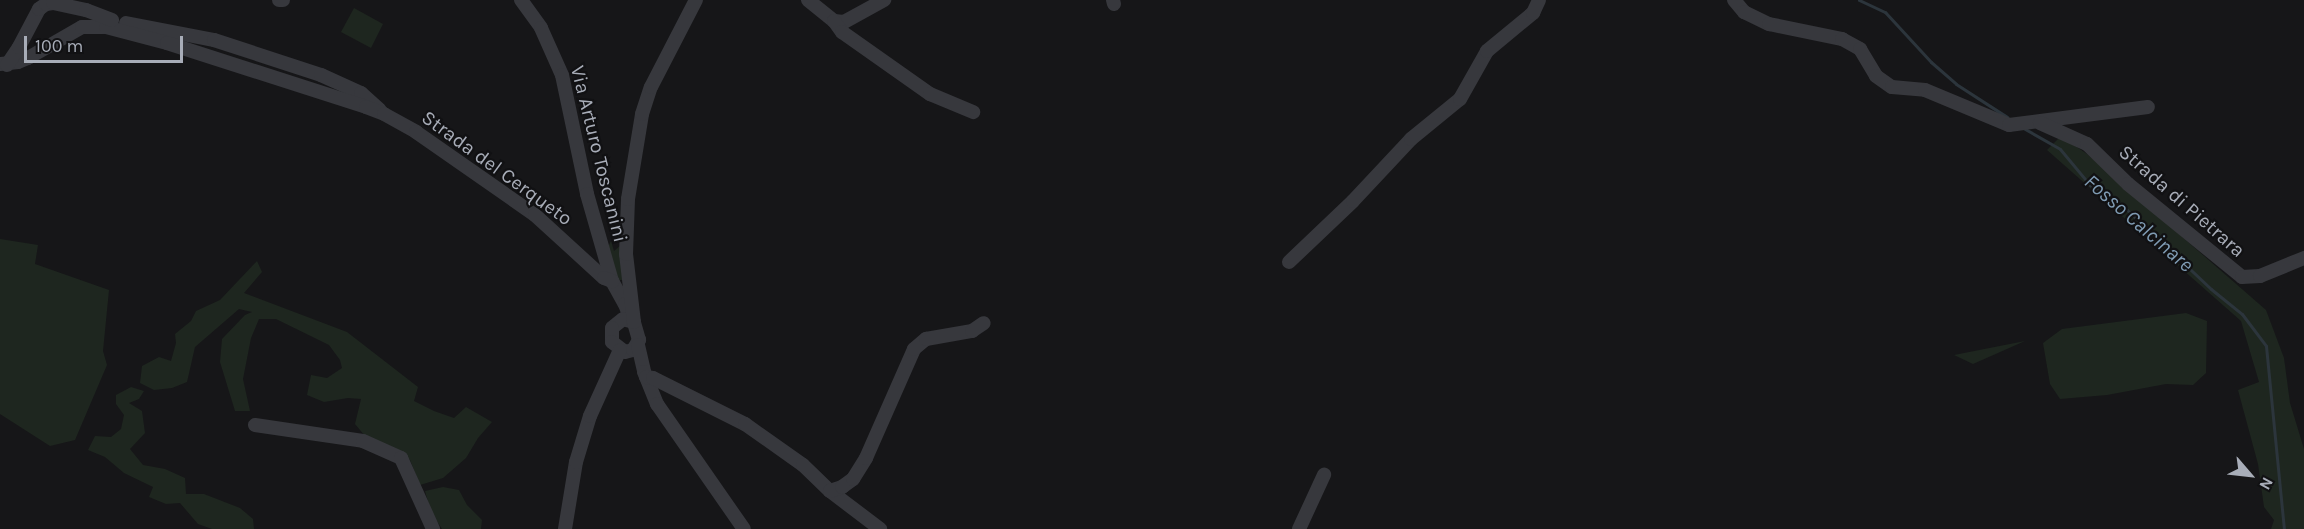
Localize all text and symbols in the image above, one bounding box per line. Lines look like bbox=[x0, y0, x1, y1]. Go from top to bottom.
scale bar bbox=[27, 24, 186, 62]
text: 100 m bbox=[35, 35, 83, 57]
street label: Via Arturo Toscanini bbox=[565, 63, 633, 245]
street label: Strada del Cerqueto bbox=[417, 105, 577, 231]
street label: Strada di Pietrara bbox=[2114, 140, 2250, 262]
water label: Fosso Calcinare bbox=[2079, 169, 2199, 277]
north arrow bbox=[2220, 445, 2280, 505]
text: N bbox=[2255, 474, 2277, 493]

